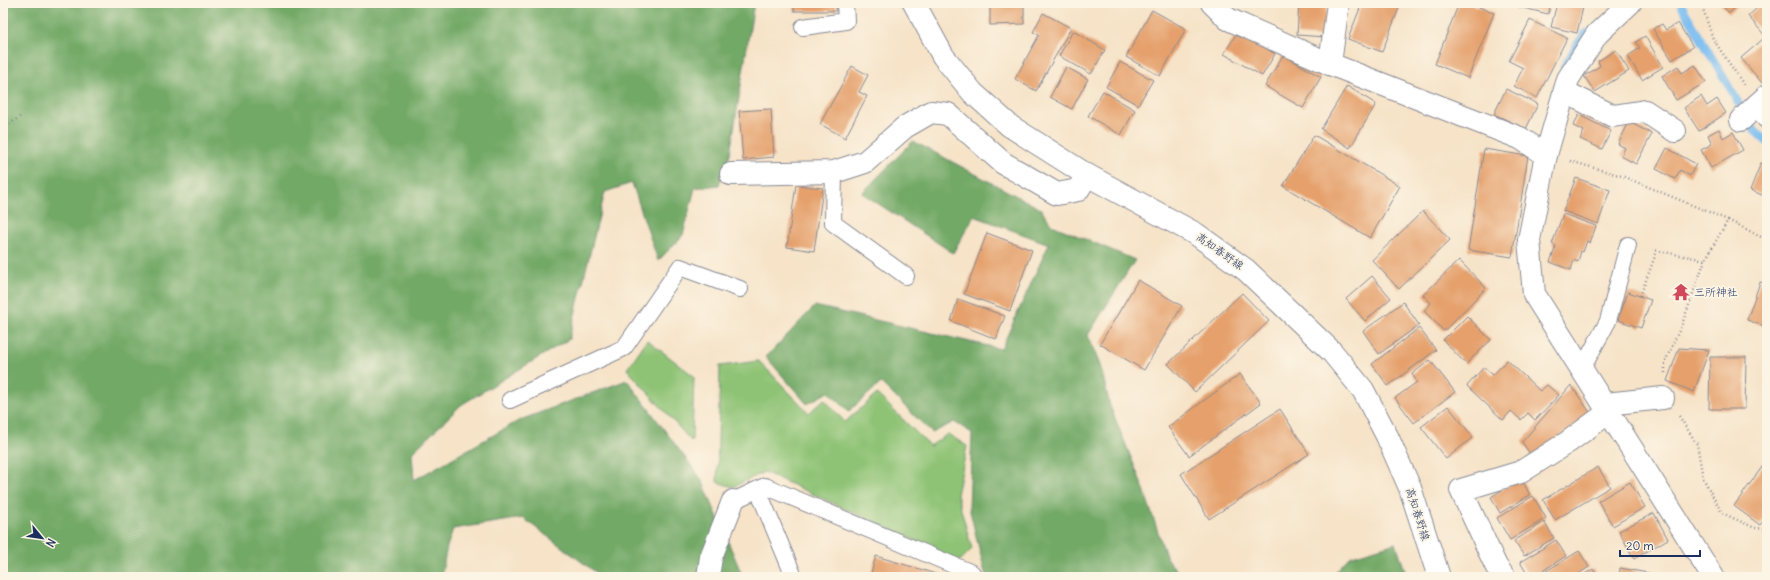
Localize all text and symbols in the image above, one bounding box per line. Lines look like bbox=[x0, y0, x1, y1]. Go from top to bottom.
street label: 高知春野線 bbox=[1193, 229, 1247, 273]
temple icon: 三所神社 bbox=[1671, 282, 1691, 302]
place label: 三所神社 bbox=[1694, 285, 1738, 299]
street label: 高知春野線 bbox=[1403, 486, 1433, 542]
north arrow bbox=[22, 518, 62, 558]
scale bar bbox=[1620, 532, 1700, 558]
text: N bbox=[43, 536, 59, 550]
text: 20 m bbox=[1626, 538, 1654, 553]

